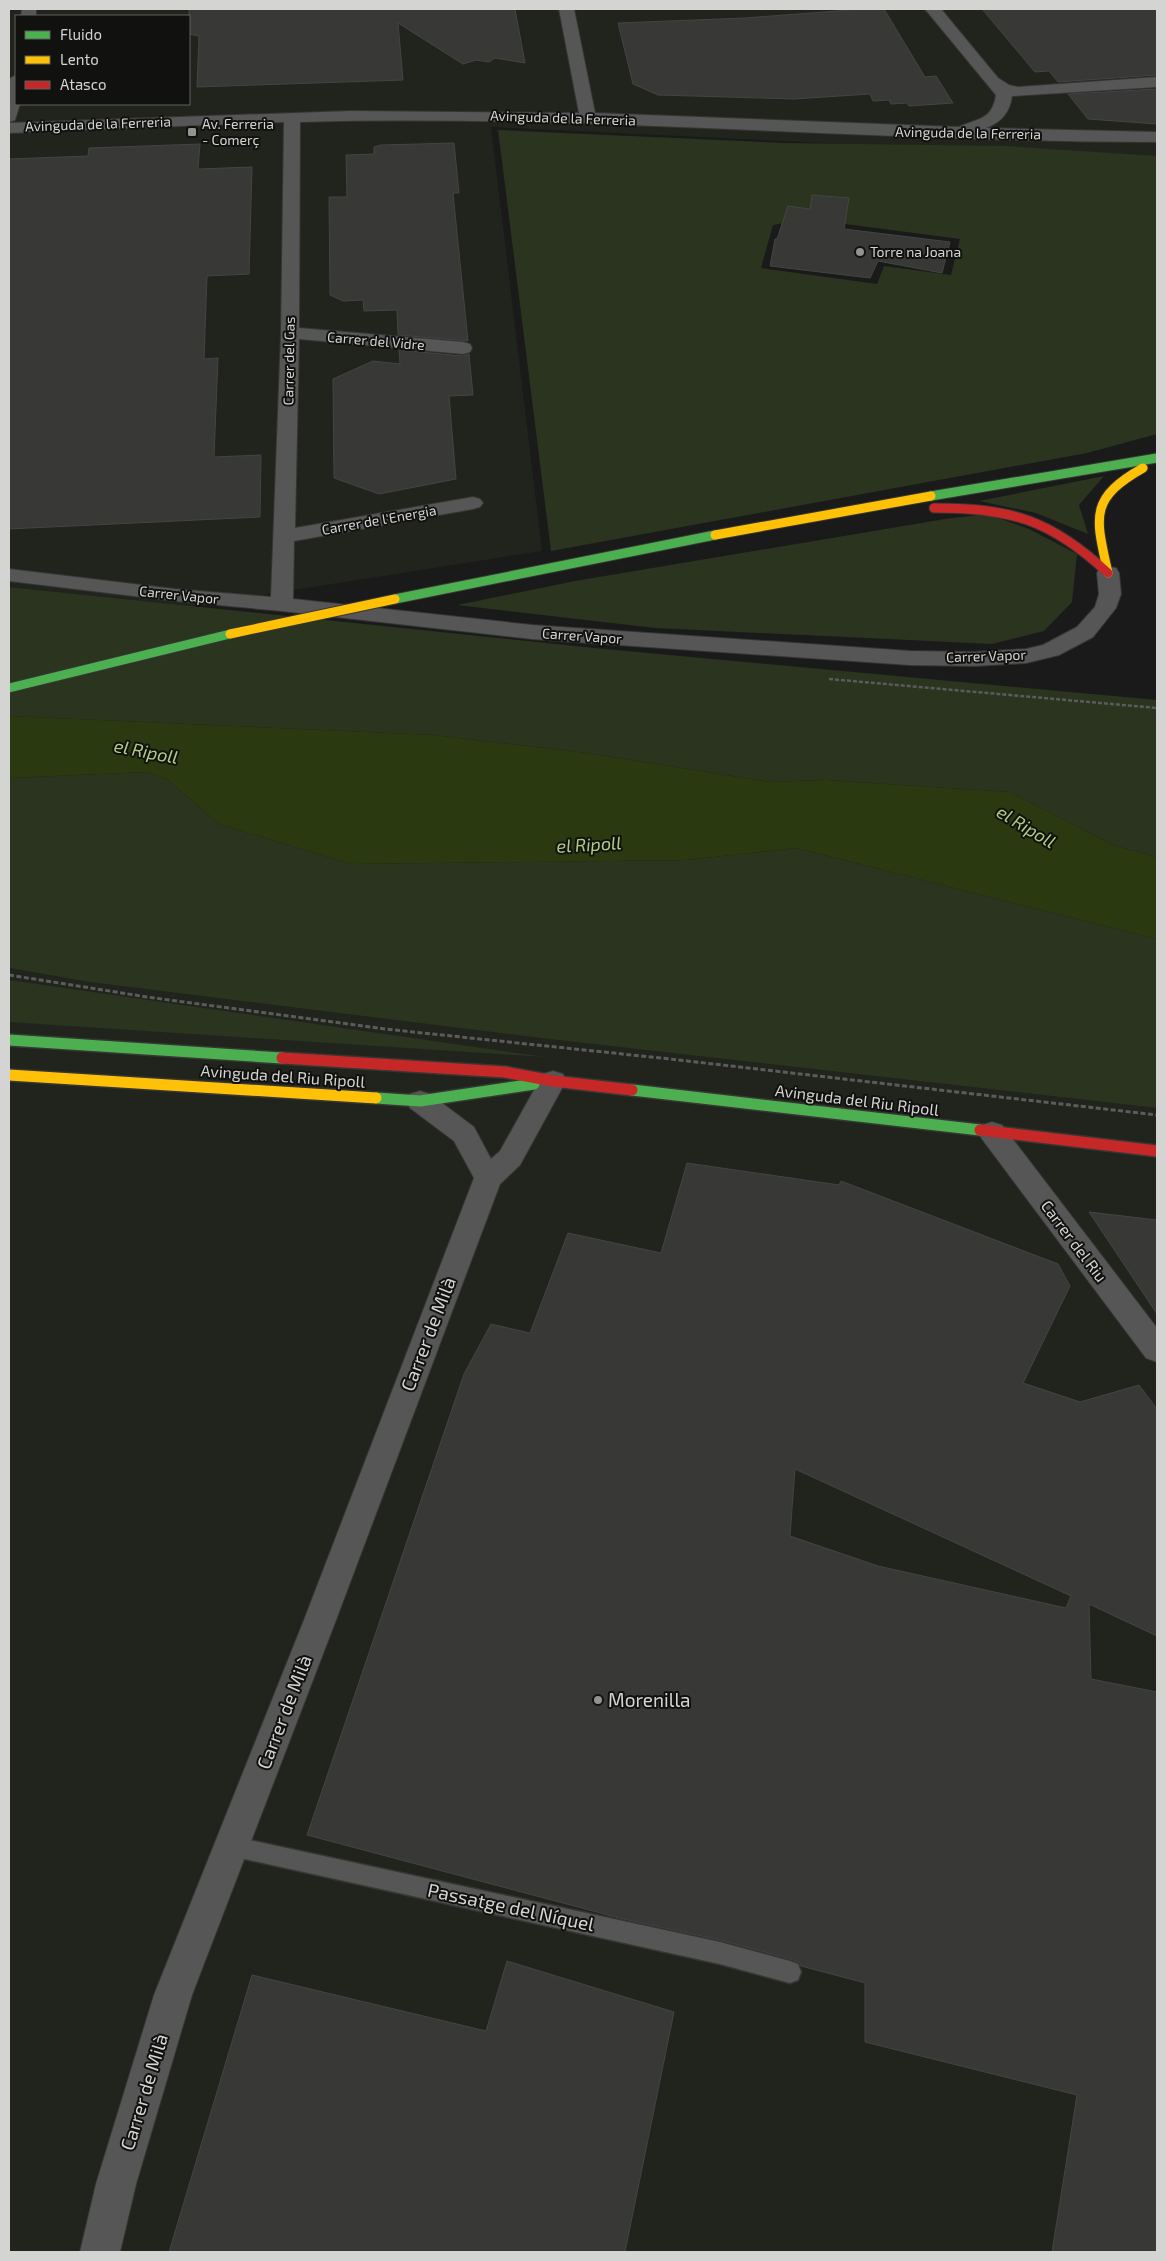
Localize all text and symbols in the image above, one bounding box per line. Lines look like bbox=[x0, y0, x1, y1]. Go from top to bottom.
legend bbox=[15, 15, 190, 105]
text: Fluido bbox=[60, 25, 102, 43]
text: Lento bbox=[60, 50, 99, 68]
text: Atasco bbox=[60, 75, 106, 93]
street label: Avinguda de la Ferreria bbox=[490, 106, 636, 129]
street label: Avinguda de la Ferreria bbox=[25, 112, 171, 135]
place label: Av. Ferreria - Comerç bbox=[202, 115, 274, 149]
street label: Avinguda de la Ferreria bbox=[895, 123, 1041, 142]
marker: Av. Ferreria - Comerç bbox=[186, 126, 198, 138]
place label: Torre na Joana bbox=[870, 243, 961, 260]
marker: Torre na Joana bbox=[854, 246, 866, 258]
street label: Carrer del Gas bbox=[279, 316, 298, 406]
street label: Carrer del Vidre bbox=[327, 328, 425, 353]
street label: Carrer de l'Energia bbox=[320, 501, 438, 538]
street label: Carrer Vapor bbox=[138, 582, 220, 607]
street label: Carrer Vapor bbox=[542, 624, 623, 647]
street label: Carrer Vapor bbox=[946, 646, 1027, 665]
water label: el Ripoll bbox=[112, 734, 180, 768]
water label: el Ripoll bbox=[993, 800, 1060, 852]
water label: el Ripoll bbox=[556, 831, 622, 857]
street label: Avinguda del Riu Ripoll bbox=[200, 1060, 366, 1091]
street label: Avinguda del Riu Ripoll bbox=[774, 1080, 940, 1119]
street label: Carrer del Riu bbox=[1037, 1196, 1111, 1285]
street label: Carrer de Milà bbox=[395, 1273, 460, 1394]
street label: Carrer de Milà bbox=[251, 1651, 316, 1772]
place label: Morenilla bbox=[608, 1688, 691, 1711]
marker: Morenilla bbox=[592, 1694, 604, 1706]
street label: Passatge del Níquel bbox=[426, 1878, 597, 1935]
street label: Carrer de Milà bbox=[115, 2031, 172, 2153]

